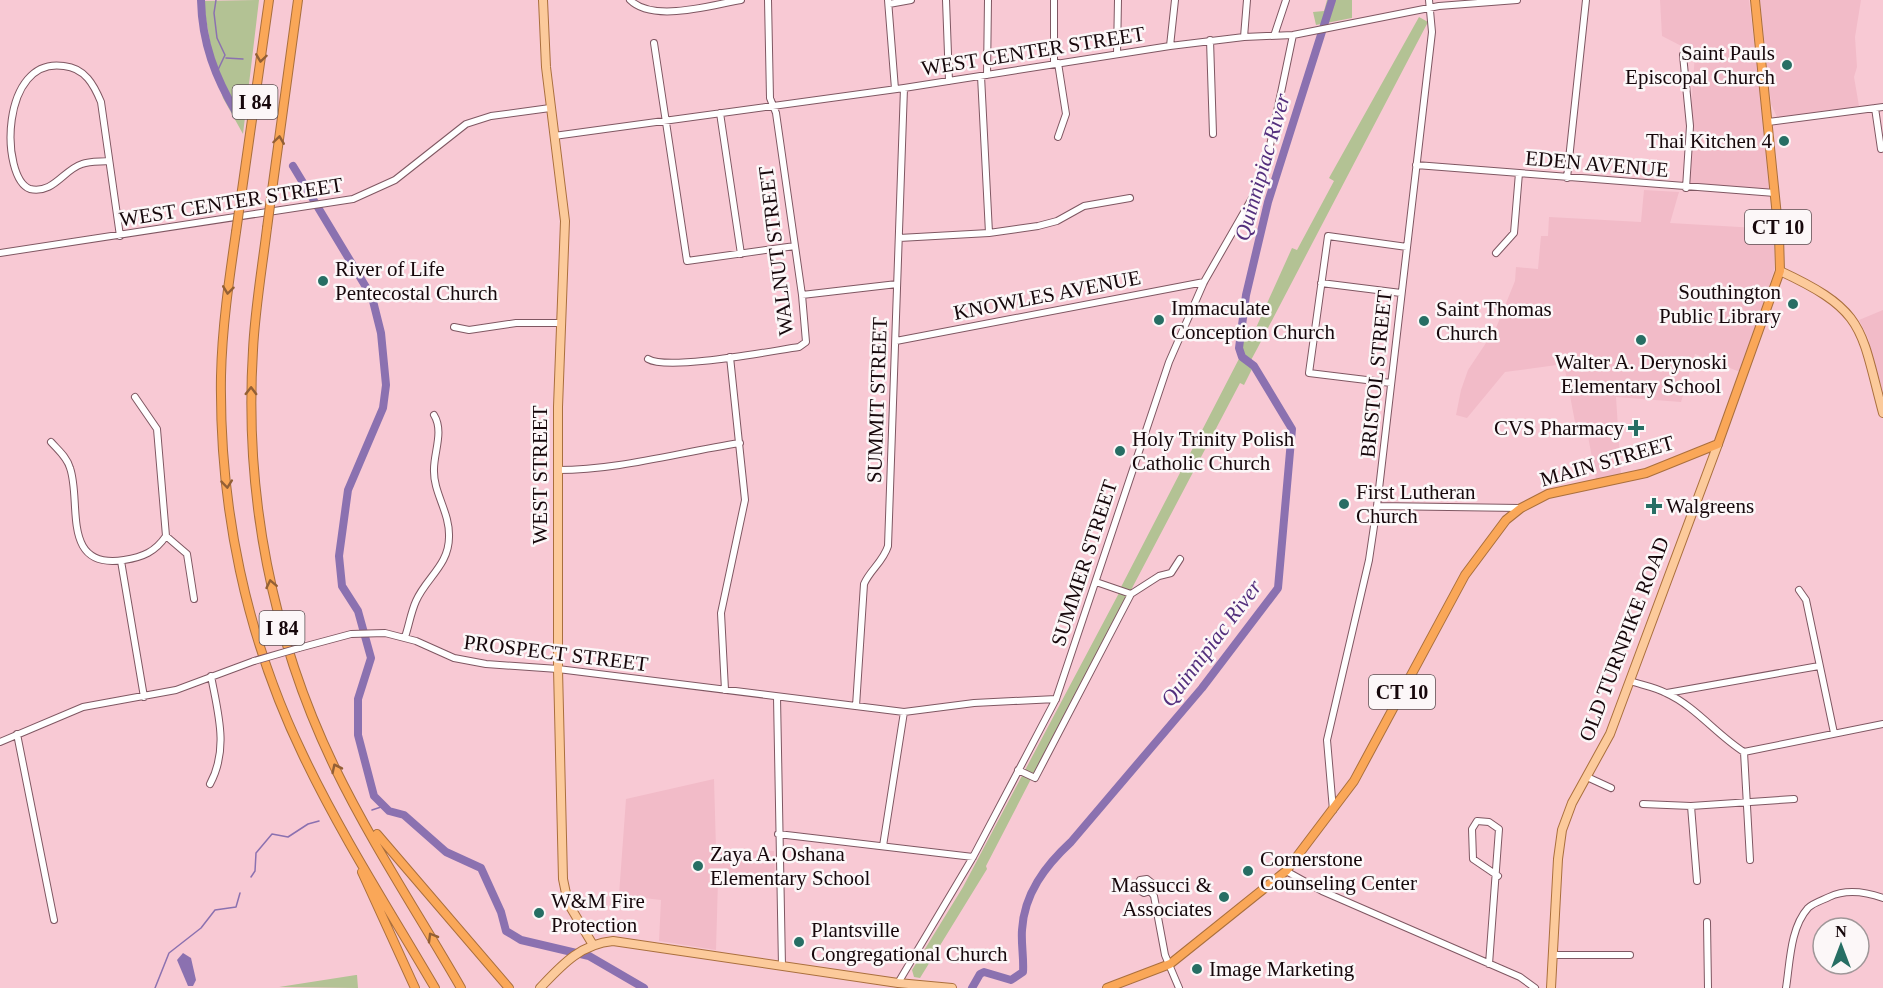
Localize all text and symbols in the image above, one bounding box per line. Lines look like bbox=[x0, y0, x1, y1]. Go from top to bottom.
street label: WEST CENTER STREET bbox=[920, 21, 1147, 81]
place label: Saint Pauls Episcopal Church bbox=[1625, 41, 1775, 89]
one-way arrow bbox=[256, 53, 268, 63]
marker: Saint Pauls Episcopal Church bbox=[1780, 58, 1794, 72]
road number: I 84 bbox=[232, 85, 278, 119]
water label: Quinnipiac River bbox=[1229, 90, 1295, 244]
place label: Thai Kitchen 4 bbox=[1646, 129, 1772, 153]
marker: Thai Kitchen 4 bbox=[1777, 134, 1791, 148]
one-way arrow bbox=[272, 136, 285, 145]
street label: EDEN AVENUE bbox=[1524, 146, 1670, 182]
street label: WALNUT STREET bbox=[754, 165, 798, 337]
street label: WEST CENTER STREET bbox=[118, 172, 345, 232]
road number: CT 10 bbox=[1745, 210, 1811, 244]
place label: River of Life Pentecostal Church bbox=[335, 257, 498, 305]
street label: KNOWLES AVENUE bbox=[951, 265, 1143, 325]
marker: River of Life Pentecostal Church bbox=[316, 274, 330, 288]
place label: Southington Public Library bbox=[1659, 280, 1781, 328]
one-way arrow bbox=[223, 285, 235, 294]
street label: BRISTOL STREET bbox=[1355, 289, 1397, 459]
place label: Immaculate Conception Church bbox=[1171, 296, 1335, 344]
place label: Saint Thomas Church bbox=[1436, 297, 1552, 345]
marker: Southington Public Library bbox=[1786, 297, 1800, 311]
marker: Immaculate Conception Church bbox=[1152, 313, 1166, 327]
marker: Saint Thomas Church bbox=[1417, 314, 1431, 328]
street label: SUMMIT STREET bbox=[862, 317, 892, 483]
marker: Walter A. Derynoski Elementary School bbox=[1634, 333, 1648, 347]
place label: Walter A. Derynoski Elementary School bbox=[1555, 350, 1728, 398]
one-way arrow bbox=[245, 386, 258, 395]
street label: WEST STREET bbox=[528, 405, 552, 545]
place label: CVS Pharmacy bbox=[1494, 416, 1624, 440]
marker: CVS Pharmacy bbox=[1629, 421, 1643, 435]
place label: Holy Trinity Polish Catholic Church bbox=[1132, 427, 1295, 475]
street label: MAIN STREET bbox=[1537, 430, 1677, 492]
marker: Holy Trinity Polish Catholic Church bbox=[1113, 444, 1127, 458]
street label: SUMMER STREET bbox=[1046, 477, 1122, 649]
one-way arrow bbox=[220, 480, 232, 489]
place label: First Lutheran Church bbox=[1356, 480, 1476, 528]
place label: Walgreens bbox=[1666, 494, 1754, 518]
marker: First Lutheran Church bbox=[1337, 497, 1351, 511]
marker: Walgreens bbox=[1647, 499, 1661, 513]
street label: OLD TURNPIKE ROAD bbox=[1574, 534, 1674, 744]
water label: Quinnipiac River bbox=[1155, 574, 1267, 711]
one-way arrow bbox=[266, 580, 279, 590]
road number: I 84 bbox=[260, 611, 304, 645]
street label: PROSPECT STREET bbox=[462, 630, 650, 676]
road number: CT 10 bbox=[1369, 675, 1435, 709]
one-way arrow bbox=[331, 763, 343, 774]
place label: Zaya A. Oshana Elementary School bbox=[710, 842, 871, 890]
place label: Cornerstone Counseling Center bbox=[1260, 847, 1417, 895]
marker: Zaya A. Oshana Elementary School bbox=[691, 859, 705, 873]
marker: Cornerstone Counseling Center bbox=[1241, 864, 1255, 878]
place label: Massucci & Associates bbox=[1111, 873, 1212, 921]
place label: W&M Fire Protection bbox=[551, 889, 645, 937]
marker: Massucci & Associates bbox=[1217, 890, 1231, 904]
marker: W&M Fire Protection bbox=[532, 906, 546, 920]
north arrow bbox=[1811, 916, 1871, 976]
place label: Plantsville Congregational Church bbox=[811, 918, 1008, 966]
text: N bbox=[1835, 923, 1847, 940]
one-way arrow bbox=[427, 933, 439, 944]
marker: Plantsville Congregational Church bbox=[792, 935, 806, 949]
place label: Image Marketing bbox=[1209, 957, 1355, 981]
marker: Image Marketing bbox=[1190, 962, 1204, 976]

